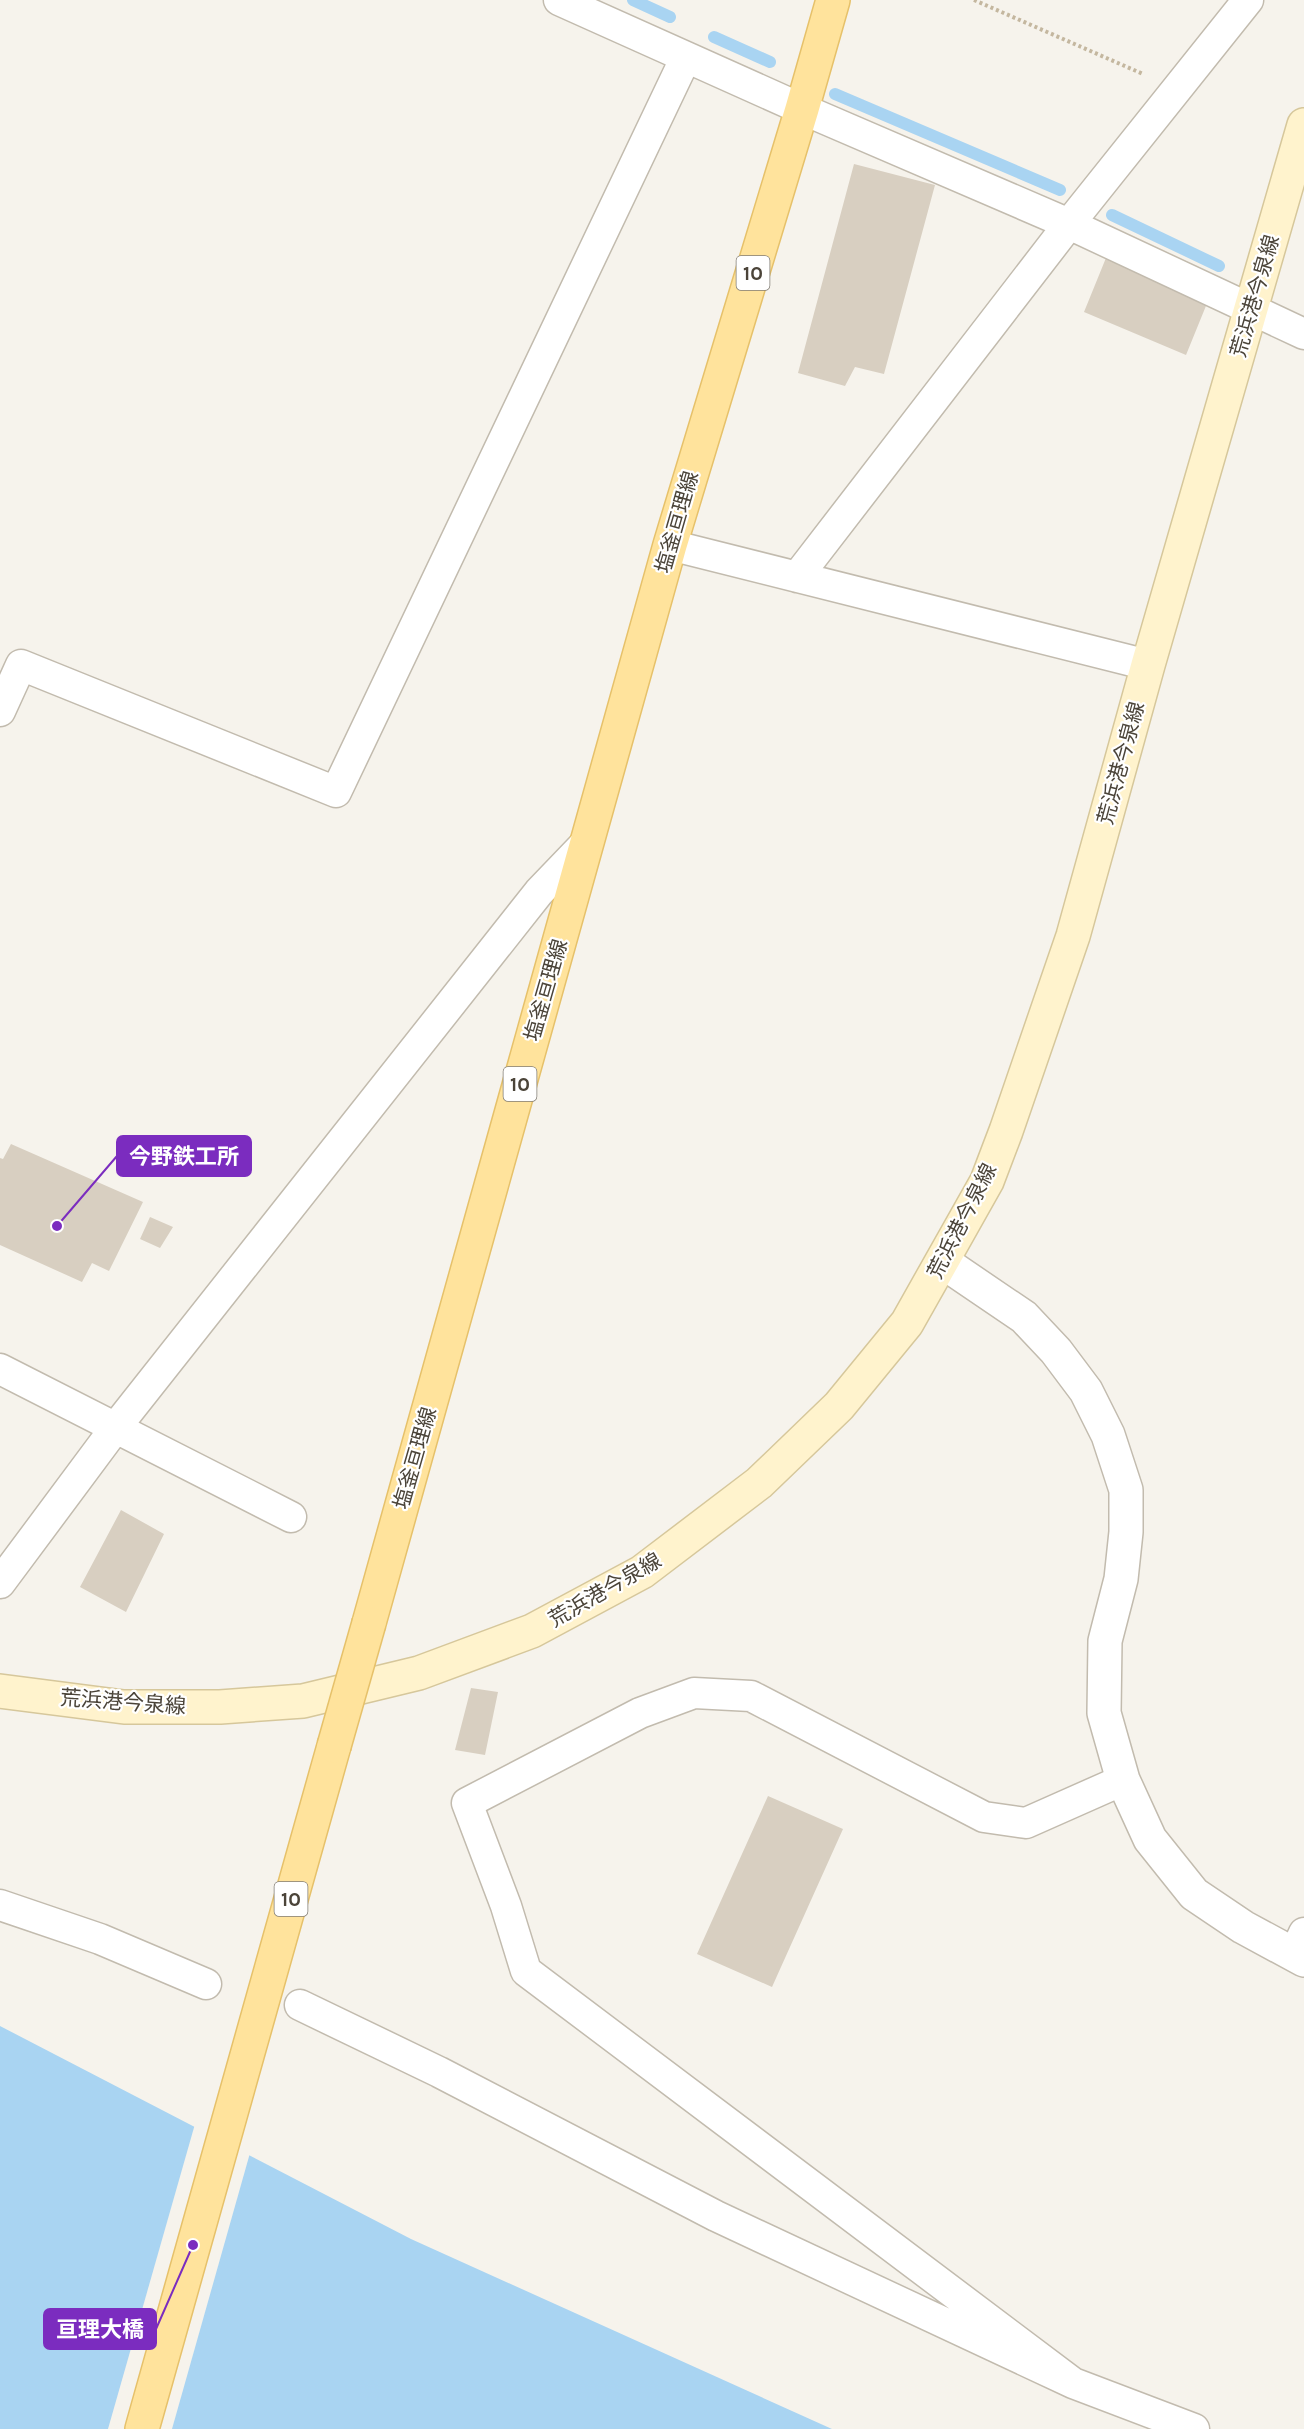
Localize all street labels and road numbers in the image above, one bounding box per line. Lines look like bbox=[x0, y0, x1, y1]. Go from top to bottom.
street label: 荒浜港今泉線 bbox=[1226, 232, 1284, 360]
road number: 10 bbox=[736, 256, 770, 290]
street label: 塩釜亘理線 bbox=[651, 468, 703, 576]
street label: 荒浜港今泉線 bbox=[1093, 699, 1149, 827]
street label: 塩釜亘理線 bbox=[520, 936, 572, 1044]
road number: 10 bbox=[504, 1067, 536, 1101]
street label: 荒浜港今泉線 bbox=[923, 1159, 1001, 1283]
street label: 塩釜亘理線 bbox=[389, 1404, 441, 1512]
street label: 荒浜港今泉線 bbox=[544, 1548, 666, 1632]
street label: 荒浜港今泉線 bbox=[59, 1686, 187, 1718]
road number: 10 bbox=[274, 1882, 308, 1916]

